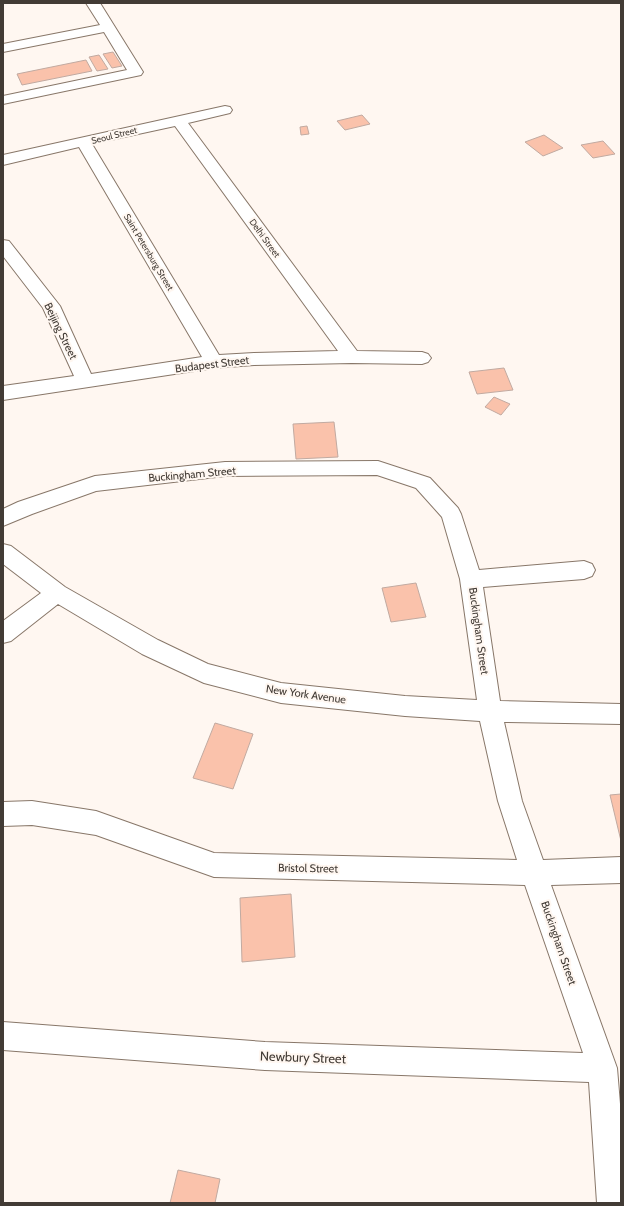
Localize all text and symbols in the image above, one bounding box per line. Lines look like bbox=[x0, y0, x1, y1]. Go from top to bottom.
street label: Seoul Street bbox=[90, 124, 138, 146]
street label: Saint Petersburg Street bbox=[122, 212, 176, 292]
street label: Delhi Street bbox=[247, 216, 283, 260]
street label: Beijing Street bbox=[41, 300, 81, 362]
street label: Budapest Street bbox=[174, 352, 250, 375]
street label: Buckingham Street bbox=[148, 463, 237, 485]
street label: Buckingham Street bbox=[466, 587, 492, 676]
street label: New York Avenue bbox=[265, 681, 347, 707]
street label: Bristol Street bbox=[278, 860, 338, 876]
street label: Buckingham Street bbox=[538, 899, 580, 987]
street label: Newbury Street bbox=[260, 1048, 347, 1067]

